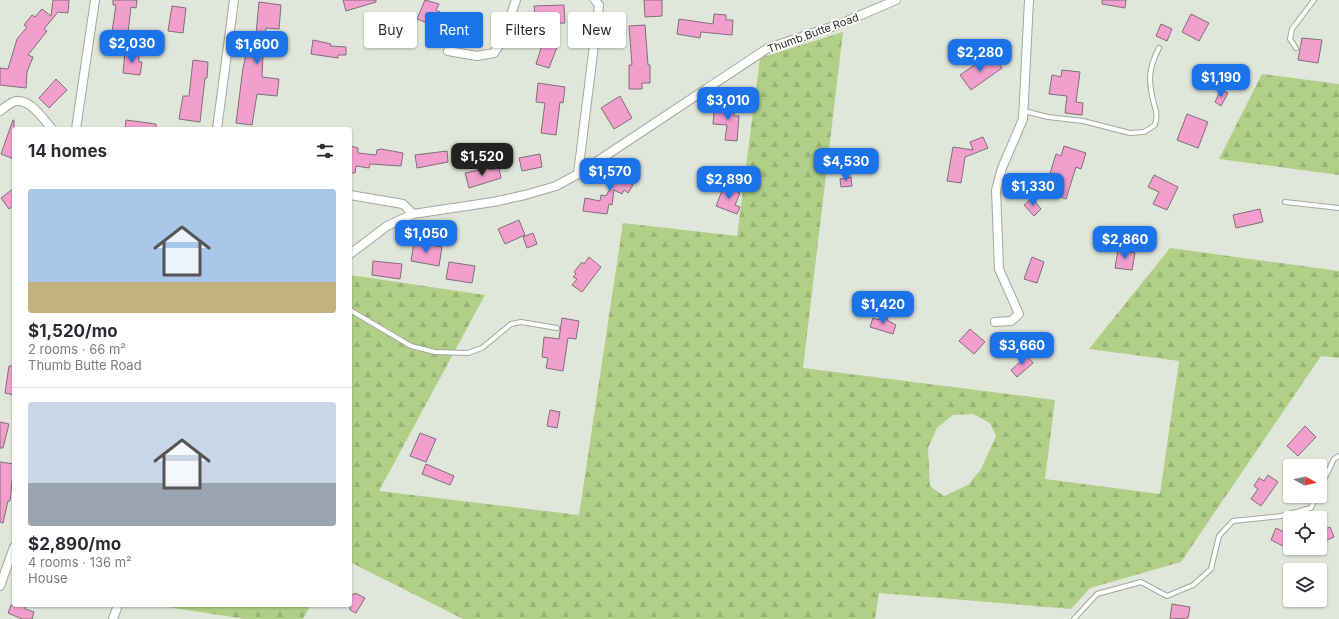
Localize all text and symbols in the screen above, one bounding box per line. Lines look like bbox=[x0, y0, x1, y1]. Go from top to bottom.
street label: Thumb Butte Road bbox=[765, 10, 861, 56]
chip: Buy bbox=[364, 12, 417, 48]
chip: Rent bbox=[425, 12, 483, 48]
chip: Filters bbox=[491, 12, 560, 48]
chip: New bbox=[568, 12, 626, 48]
pin: $2,030 bbox=[99, 30, 165, 64]
pin: $1,600 bbox=[224, 31, 290, 65]
text: $2,030 bbox=[109, 35, 155, 51]
text: $1,600 bbox=[235, 36, 279, 52]
pin: $2,280 bbox=[947, 39, 1013, 73]
text: $2,280 bbox=[957, 44, 1003, 60]
pin: $1,190 bbox=[1188, 64, 1254, 98]
text: $1,190 bbox=[1201, 69, 1241, 85]
pin: $3,010 bbox=[695, 87, 761, 121]
text: $3,010 bbox=[706, 92, 750, 108]
icon: filters bbox=[314, 140, 336, 162]
text: 14 homes bbox=[28, 141, 107, 161]
pin: $1,520 bbox=[449, 143, 515, 177]
text: $1,520 bbox=[460, 148, 504, 164]
pin: $4,530 bbox=[813, 148, 879, 182]
text: $4,530 bbox=[823, 153, 869, 169]
pin: $1,570 bbox=[577, 158, 643, 192]
text: $1,570 bbox=[589, 163, 631, 179]
pin: $2,890 bbox=[696, 166, 762, 200]
text: $2,890 bbox=[706, 171, 752, 187]
pin: $1,330 bbox=[1000, 173, 1066, 207]
text: $1,330 bbox=[1011, 178, 1055, 194]
icon: home bbox=[146, 215, 218, 287]
pin: $1,050 bbox=[393, 220, 459, 254]
text: $1,050 bbox=[404, 225, 448, 241]
pin: $2,860 bbox=[1092, 226, 1158, 260]
text: $2,860 bbox=[1102, 231, 1148, 247]
pin: $1,420 bbox=[850, 291, 916, 325]
text: $1,420 bbox=[861, 296, 905, 312]
text: $1,520/mo bbox=[28, 321, 118, 341]
pin: $3,660 bbox=[989, 332, 1055, 366]
text: $3,660 bbox=[999, 337, 1045, 353]
text: 2 rooms · 66 m² bbox=[28, 341, 126, 357]
text: Thumb Butte Road bbox=[28, 357, 142, 373]
icon: home bbox=[146, 428, 218, 500]
north arrow bbox=[1283, 459, 1327, 503]
map controls bbox=[1283, 459, 1327, 607]
button: locate bbox=[1283, 511, 1327, 555]
text: $2,890/mo bbox=[28, 534, 121, 554]
text: 4 rooms · 136 m² bbox=[28, 554, 132, 570]
button: layers bbox=[1283, 563, 1327, 607]
text: House bbox=[28, 570, 68, 586]

